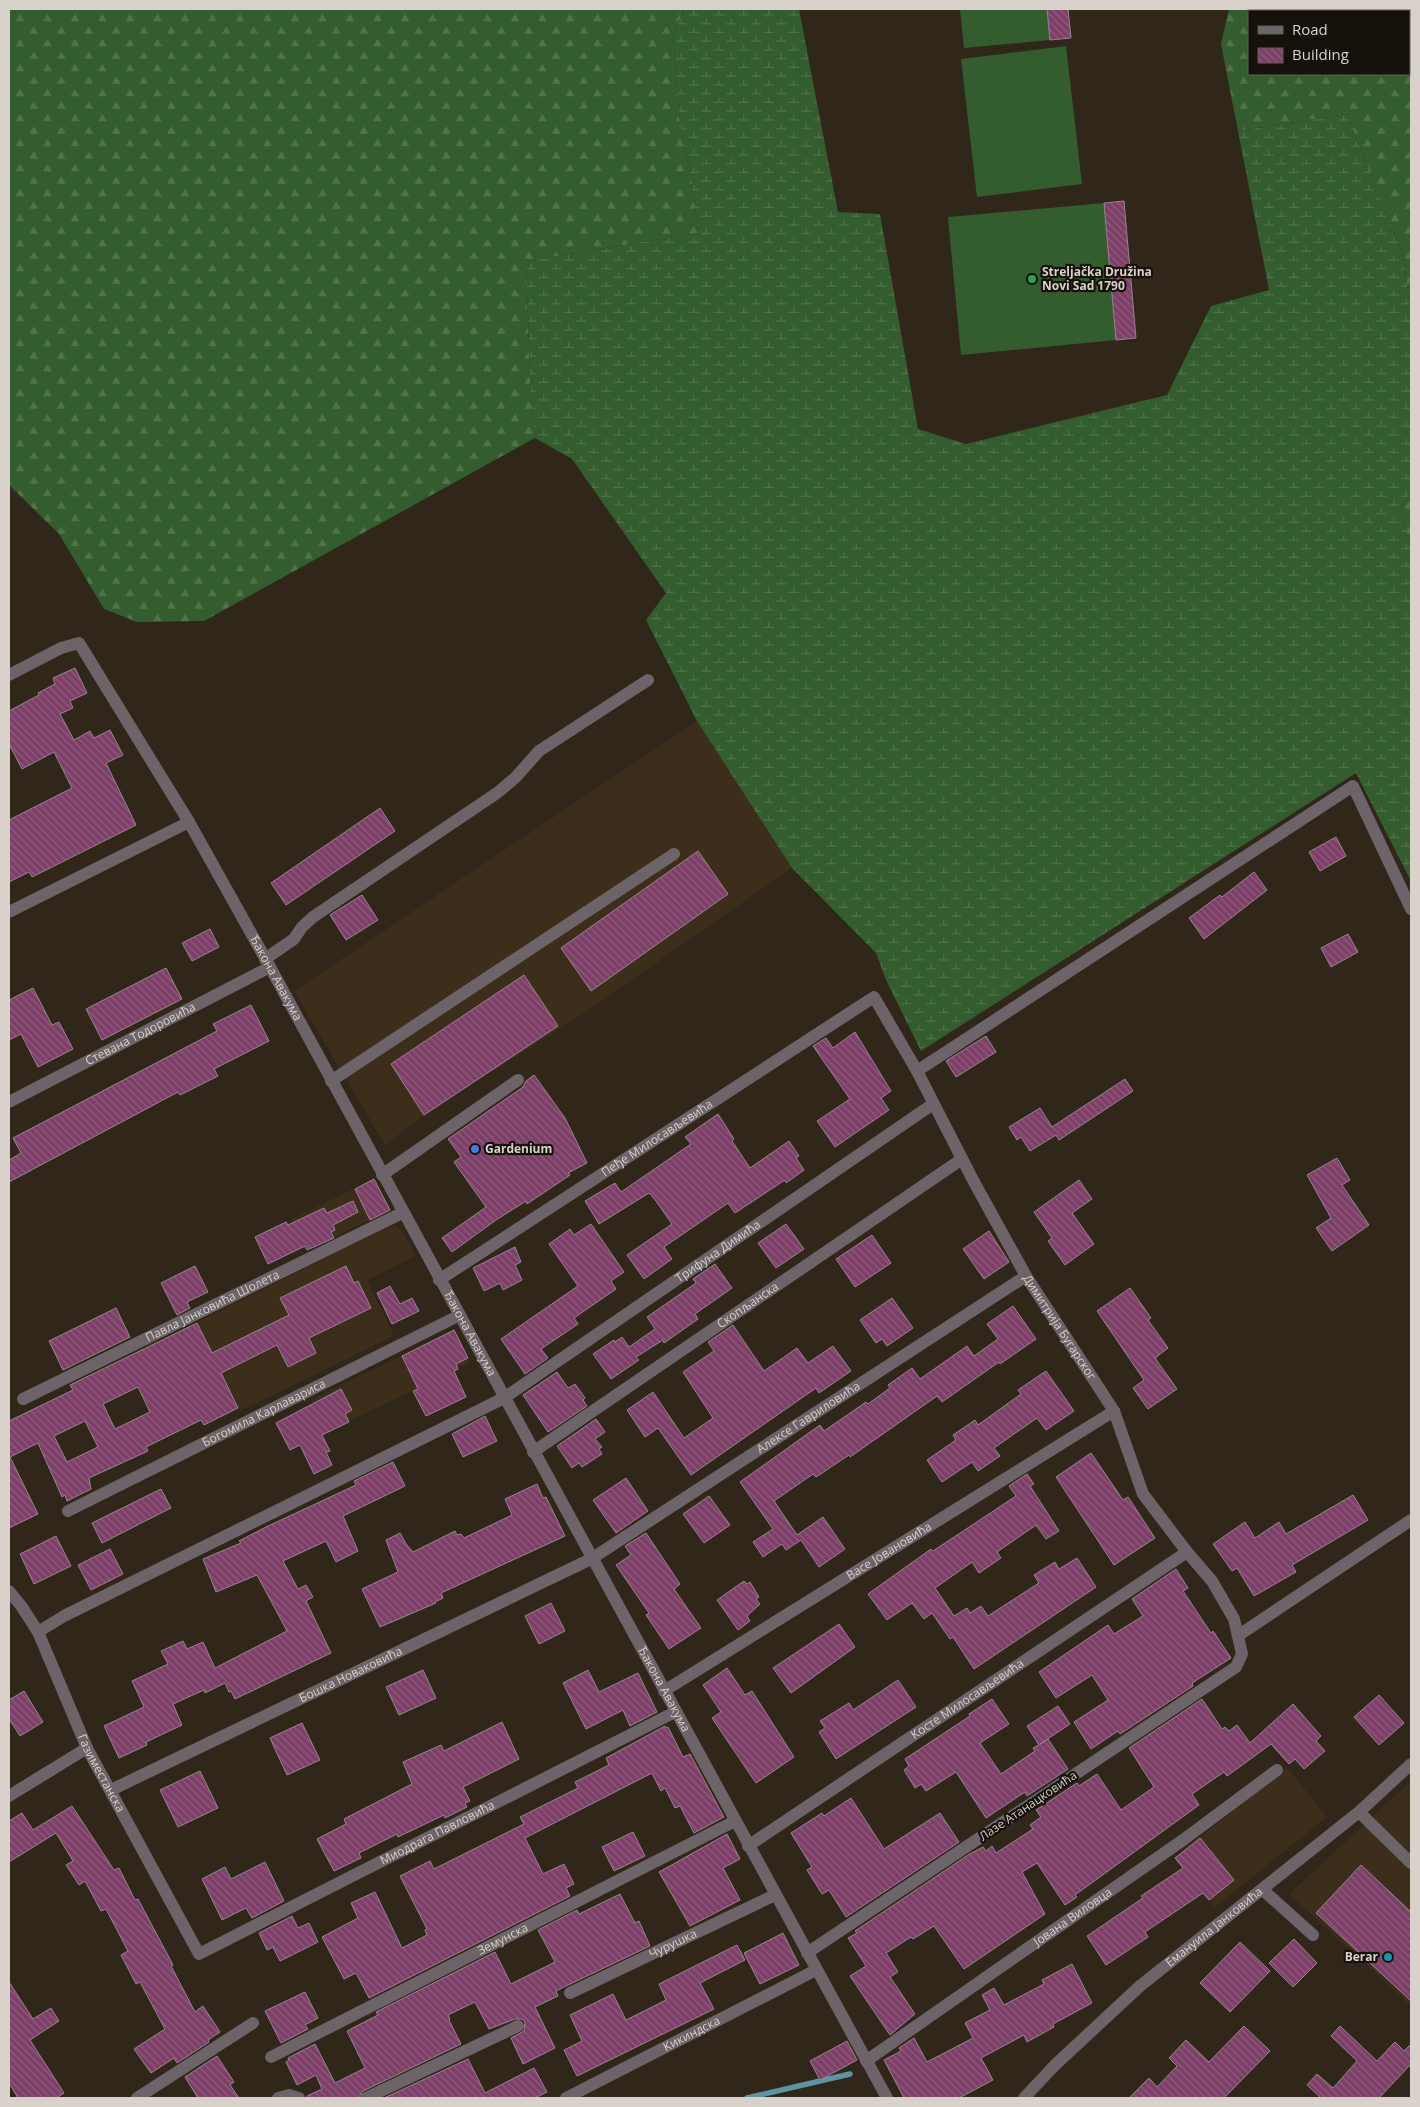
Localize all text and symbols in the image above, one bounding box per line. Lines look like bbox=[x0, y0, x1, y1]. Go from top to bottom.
legend bbox=[1248, 10, 1410, 75]
text: Road bbox=[1292, 19, 1328, 39]
text: Building bbox=[1292, 44, 1349, 64]
place label: Streljačka Družina Novi Sad 1790 bbox=[1042, 263, 1152, 294]
marker: Streljačka Družina Novi Sad 1790 bbox=[1026, 273, 1038, 285]
street label: Ђакона Авакума bbox=[246, 932, 307, 1024]
street label: Стевана Тодоровића bbox=[82, 998, 198, 1069]
street label: Пеђе Милосављевића bbox=[598, 1095, 716, 1180]
place label: Gardenium bbox=[485, 1140, 552, 1157]
marker: Gardenium bbox=[469, 1143, 481, 1155]
street label: Трифуна Димића bbox=[672, 1216, 764, 1286]
street label: Павла Јанковића Шолета bbox=[142, 1266, 282, 1346]
street label: Димитрија Бугарског bbox=[1019, 1271, 1100, 1383]
street label: Скопљанска bbox=[713, 1278, 782, 1332]
street label: Ђакона Авакума bbox=[440, 1287, 501, 1379]
street label: Богомила Карлавариса bbox=[199, 1375, 328, 1451]
street label: Алексе Гавриловића bbox=[753, 1377, 863, 1457]
street label: Васе Јовановића bbox=[843, 1518, 935, 1584]
street label: Бошка Новаковића bbox=[296, 1642, 405, 1706]
street label: Ђакона Авакума bbox=[634, 1643, 695, 1735]
street label: Косте Милосављевића bbox=[907, 1655, 1027, 1743]
street label: Газиместанска bbox=[74, 1731, 129, 1815]
street label: Лазе Атанацковића bbox=[976, 1767, 1080, 1845]
street label: Миодрага Павловића bbox=[377, 1796, 497, 1869]
street label: Јована Виловца bbox=[1029, 1883, 1115, 1950]
street label: Емануила Јанковића bbox=[1162, 1883, 1266, 1971]
street label: Земунска bbox=[474, 1919, 531, 1959]
street label: Чурушка bbox=[646, 1925, 699, 1962]
place label: Berar bbox=[1345, 1948, 1379, 1965]
marker: Berar bbox=[1382, 1951, 1394, 1963]
street label: Кикиндска bbox=[660, 2012, 723, 2055]

